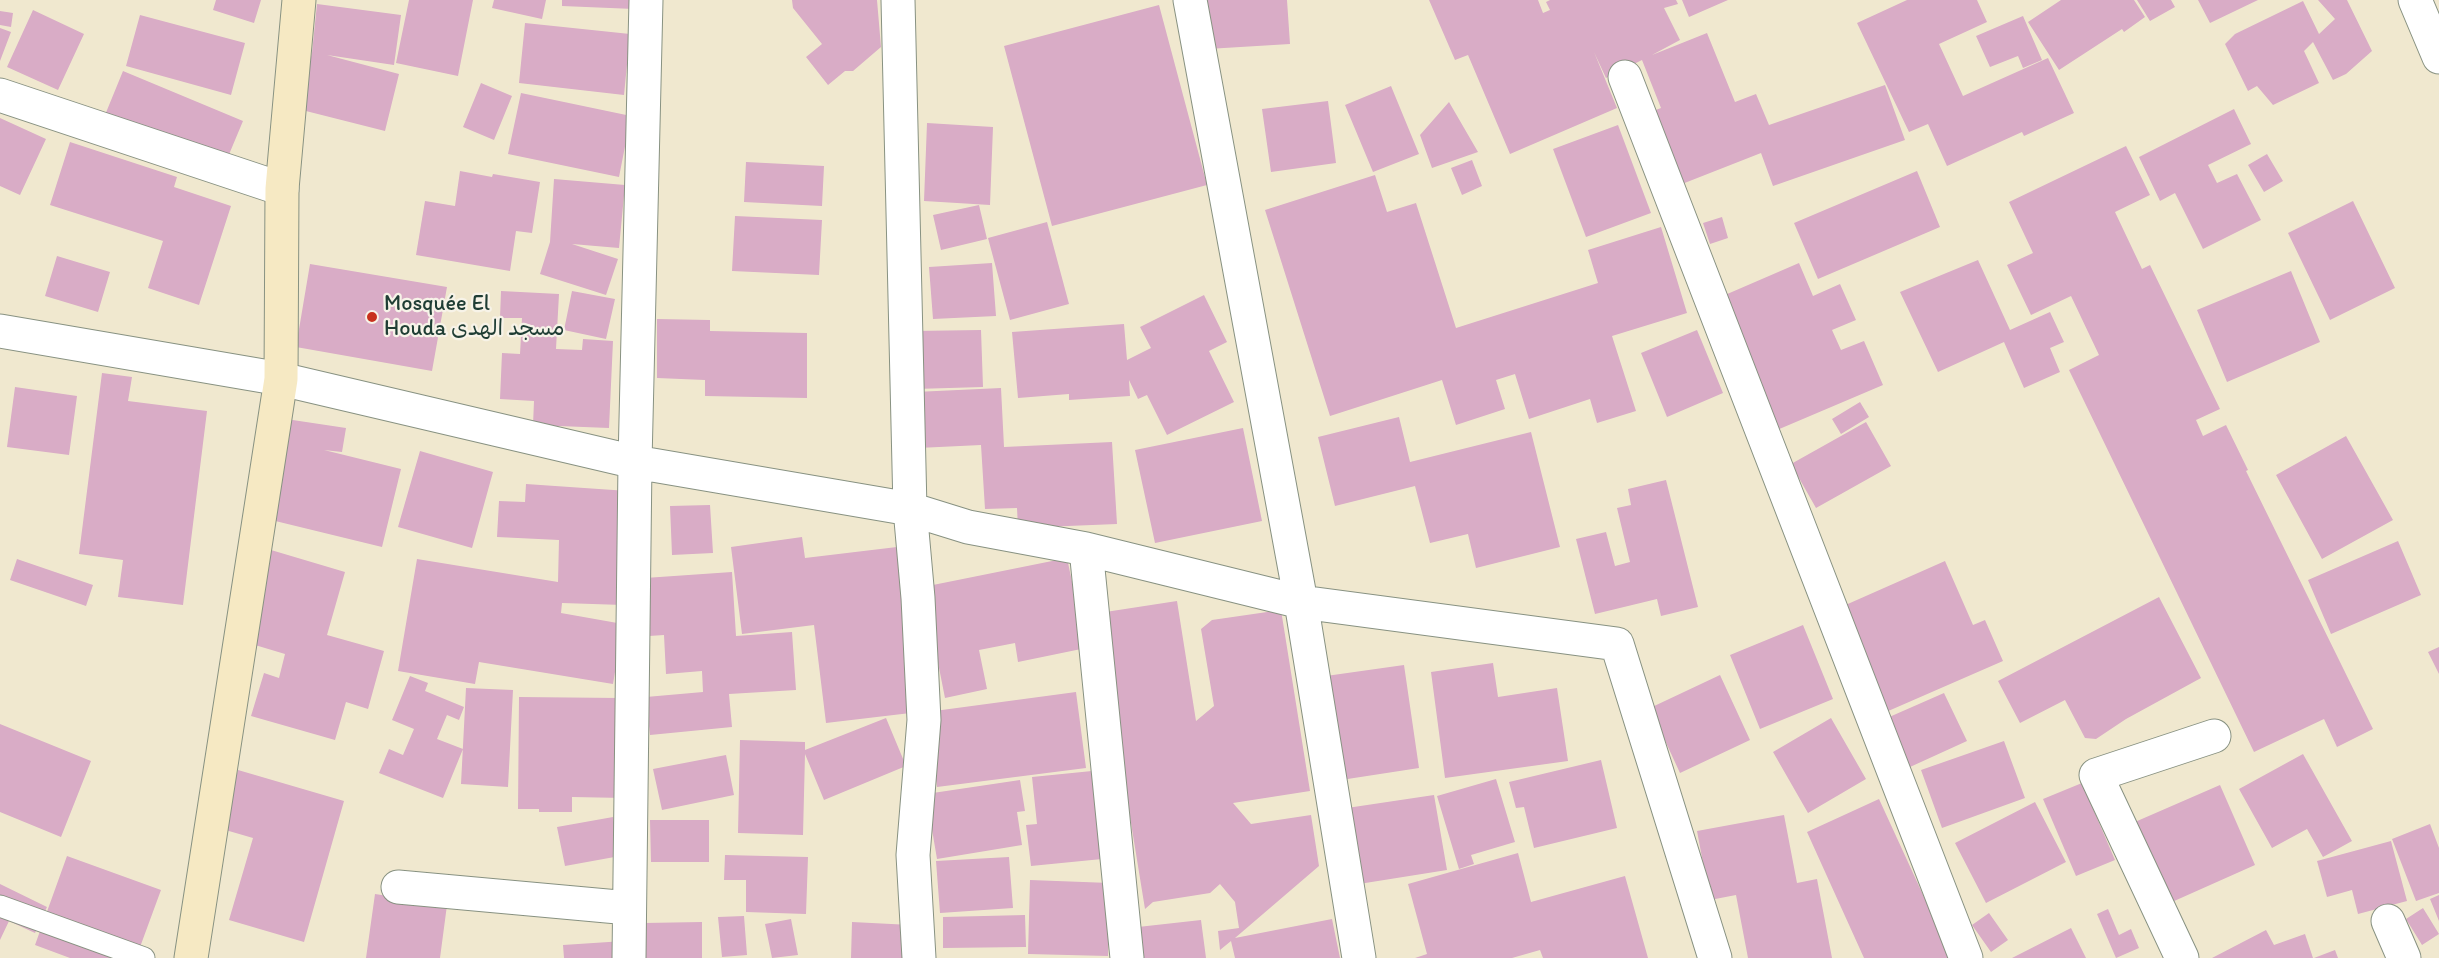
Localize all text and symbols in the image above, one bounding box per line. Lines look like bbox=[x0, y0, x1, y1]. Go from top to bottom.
place label: Mosquée El Houda مسجد الهدى bbox=[384, 291, 565, 342]
marker: Mosquée El Houda مسجد الهدى bbox=[365, 310, 379, 324]

